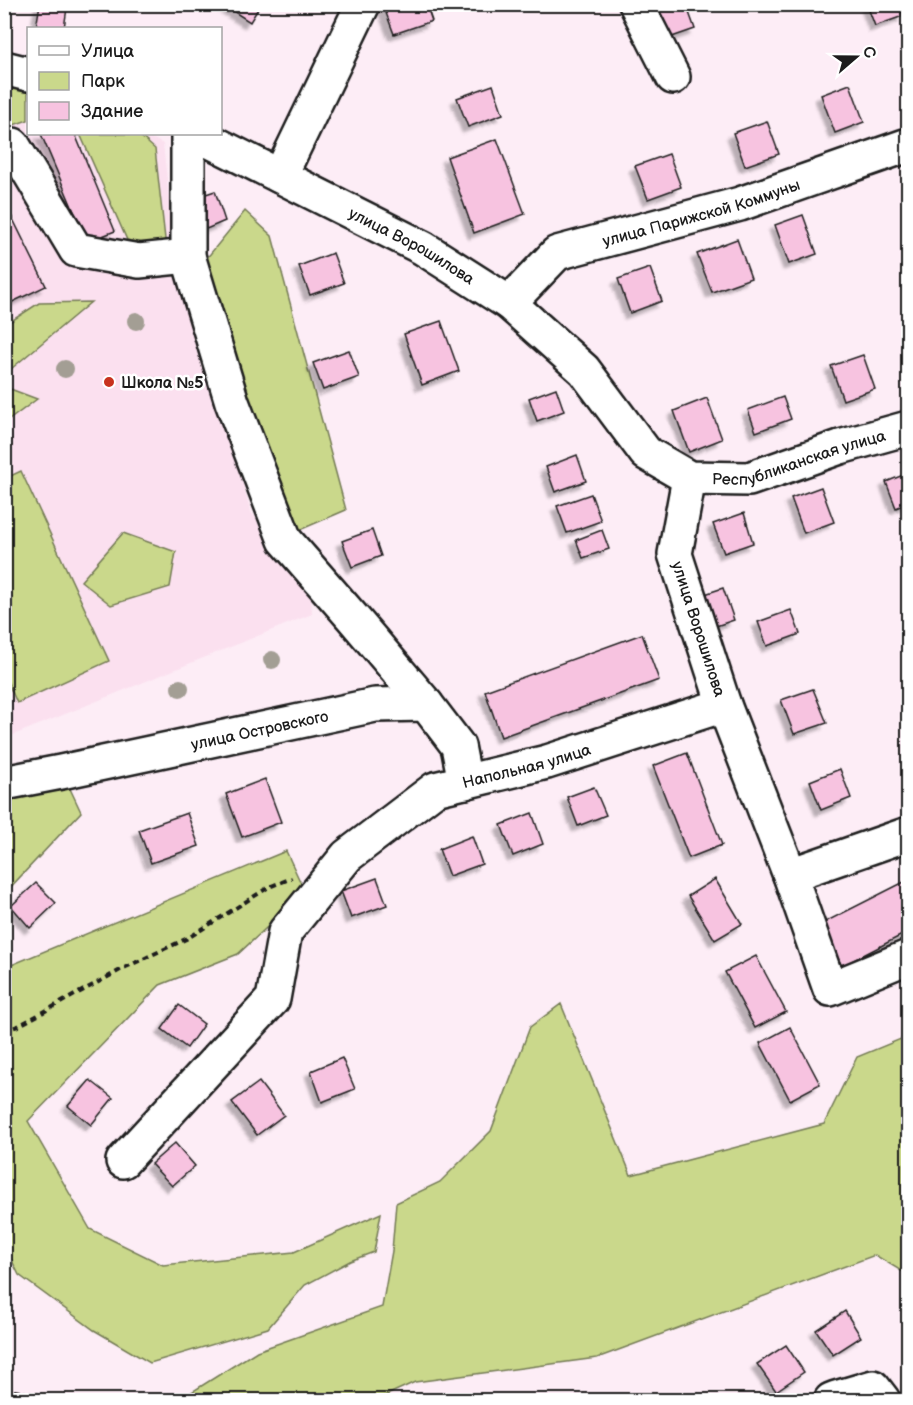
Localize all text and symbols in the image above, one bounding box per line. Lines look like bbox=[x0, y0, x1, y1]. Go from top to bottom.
legend bbox=[27, 27, 222, 135]
north arrow bbox=[826, 27, 886, 87]
text: Улица bbox=[81, 41, 135, 62]
text: С bbox=[858, 44, 880, 61]
text: Парк bbox=[81, 71, 125, 92]
text: Здание bbox=[81, 101, 143, 122]
street label: улица Парижской Коммуны bbox=[601, 176, 803, 251]
street label: улица Ворошилова bbox=[345, 204, 478, 290]
place label: Школа №5 bbox=[121, 374, 204, 393]
marker: Школа №5 bbox=[102, 375, 116, 389]
street label: Республиканская улица bbox=[712, 427, 888, 490]
street label: улица Ворошилова bbox=[667, 559, 729, 700]
street label: улица Островского bbox=[189, 707, 330, 755]
street label: Напольная улица bbox=[461, 740, 594, 793]

